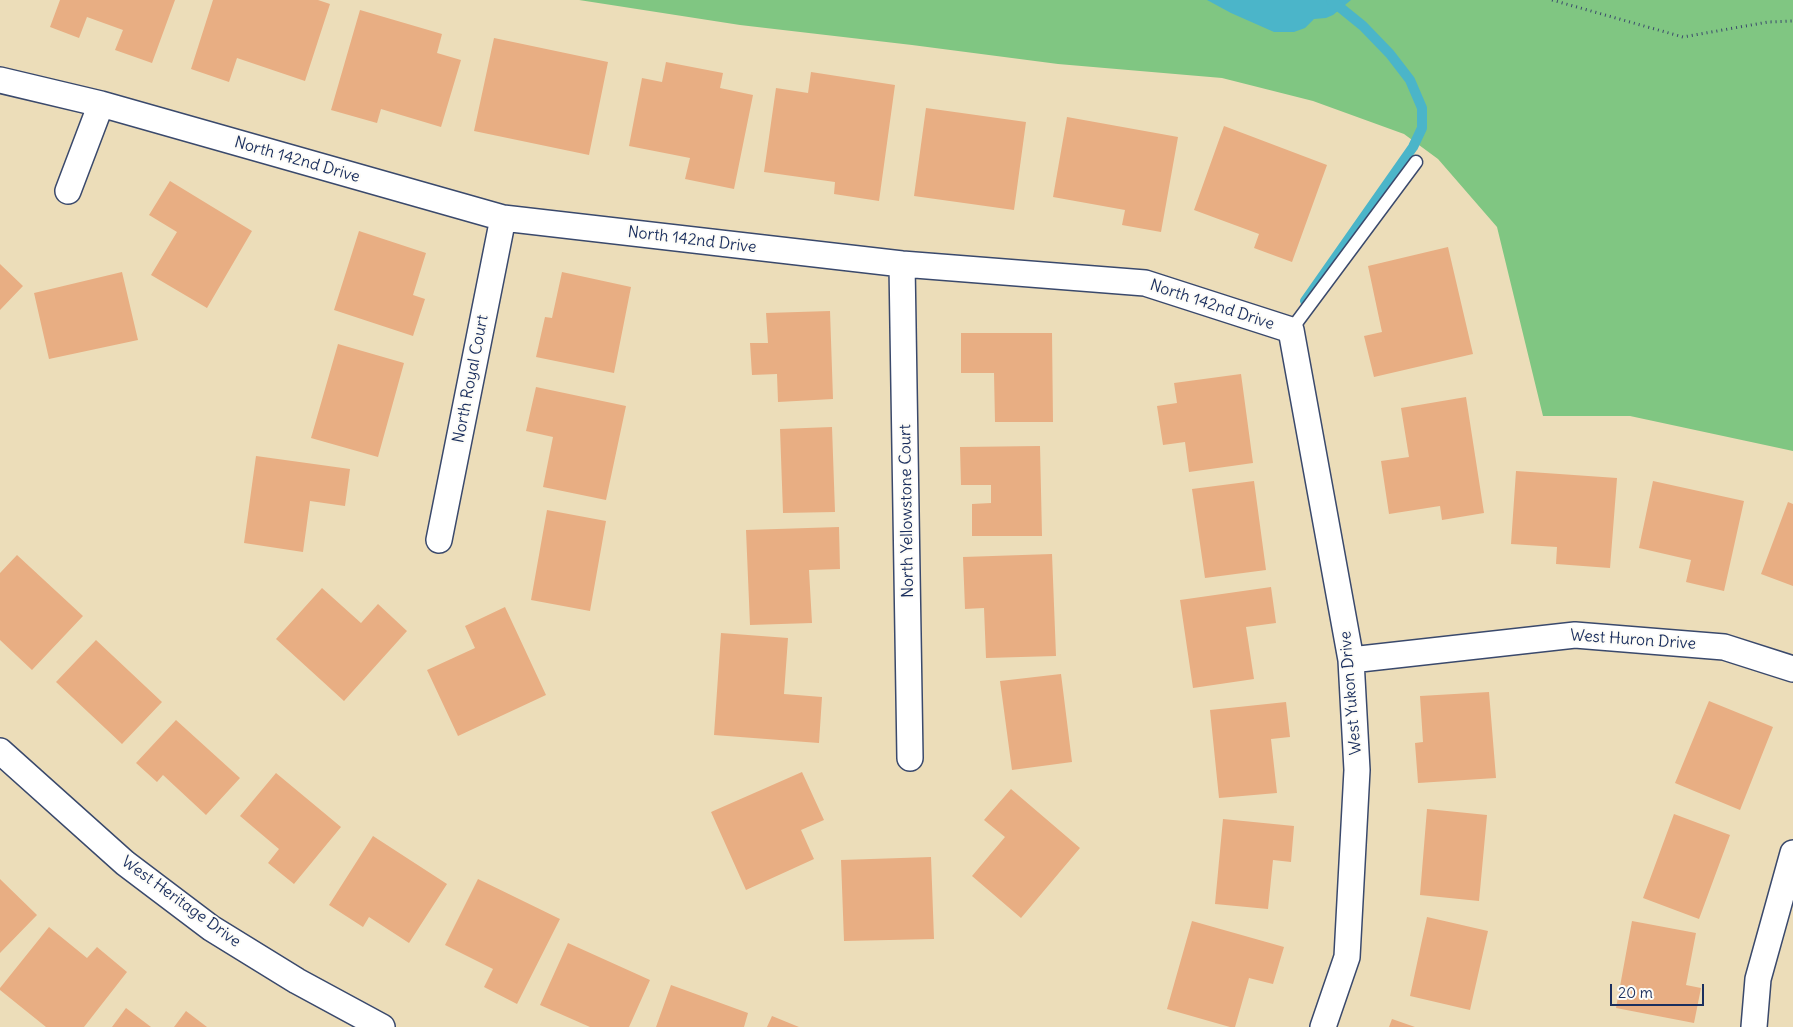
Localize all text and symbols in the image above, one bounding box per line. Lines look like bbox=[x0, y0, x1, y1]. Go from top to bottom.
street label: North 142nd Drive bbox=[232, 133, 362, 187]
street label: North 142nd Drive bbox=[627, 223, 757, 257]
street label: North 142nd Drive bbox=[1147, 276, 1277, 334]
street label: North Royal Court bbox=[449, 313, 493, 445]
street label: North Yellowstone Court bbox=[896, 424, 918, 598]
street label: West Huron Drive bbox=[1569, 626, 1697, 654]
street label: West Yukon Drive bbox=[1336, 630, 1366, 756]
street label: West Heritage Drive bbox=[118, 852, 244, 952]
scale bar bbox=[1613, 974, 1707, 1006]
text: 20 m bbox=[1618, 983, 1653, 1002]

